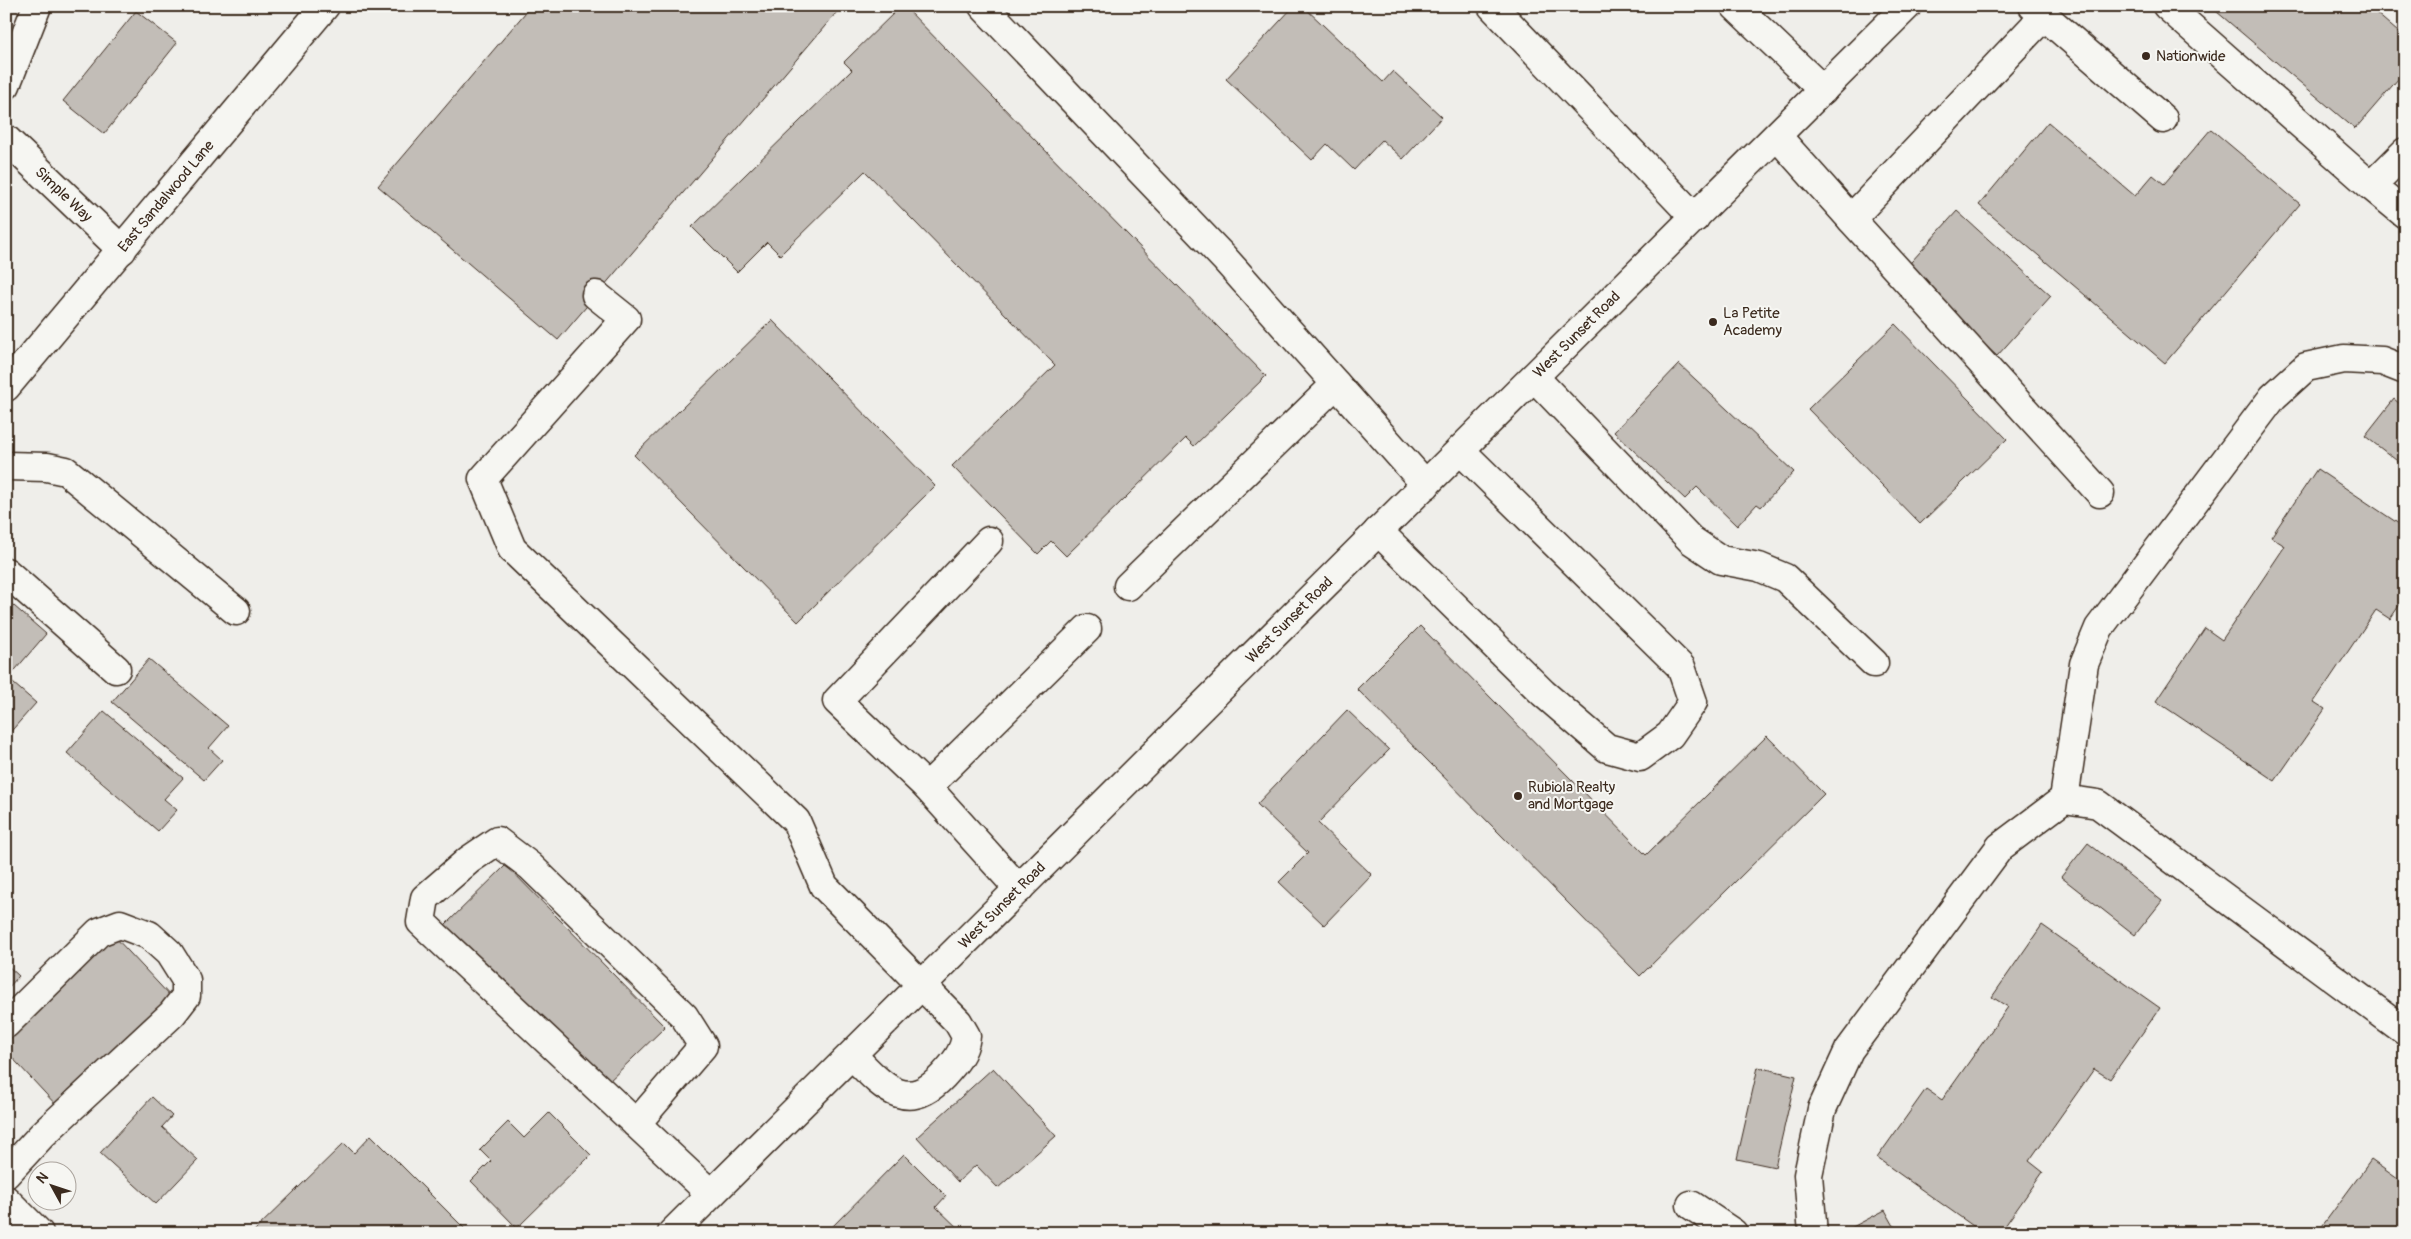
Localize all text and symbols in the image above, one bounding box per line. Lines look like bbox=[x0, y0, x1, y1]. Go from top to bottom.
place label: Nationwide bbox=[2156, 47, 2226, 66]
marker: Nationwide bbox=[2140, 50, 2152, 62]
street label: East Sandalwood Lane bbox=[114, 136, 219, 256]
street label: Simple Way bbox=[31, 163, 96, 227]
street label: West Sunset Road bbox=[1529, 287, 1624, 382]
place label: La Petite Academy bbox=[1723, 304, 1782, 340]
marker: La Petite Academy bbox=[1707, 316, 1719, 328]
street label: West Sunset Road bbox=[1242, 573, 1337, 668]
place label: Rubiola Realty and Mortgage bbox=[1528, 778, 1616, 814]
marker: Rubiola Realty and Mortgage bbox=[1512, 790, 1524, 802]
street label: West Sunset Road bbox=[955, 858, 1050, 953]
north arrow bbox=[28, 1162, 78, 1212]
text: N bbox=[33, 1169, 52, 1187]

